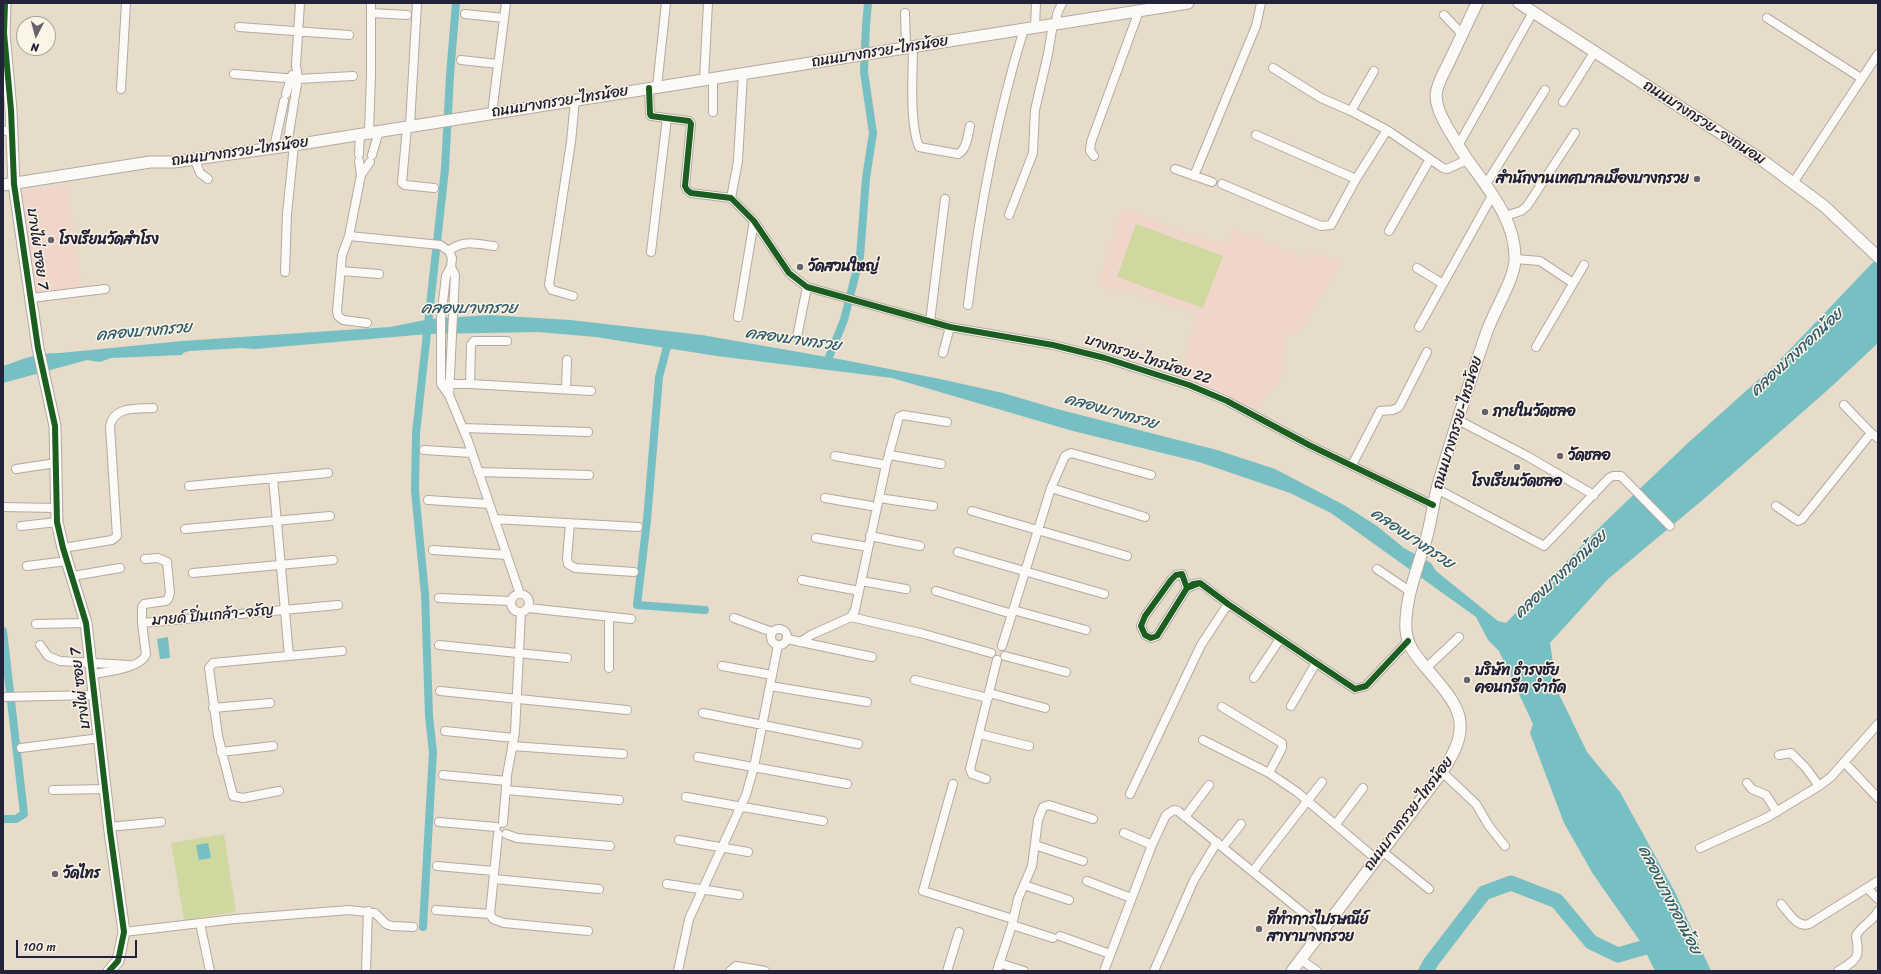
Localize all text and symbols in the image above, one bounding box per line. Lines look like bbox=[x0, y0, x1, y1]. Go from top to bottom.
north arrow bbox=[16, 16, 56, 56]
street label: ถนนบางกรวย-ไทรน้อย bbox=[810, 32, 950, 72]
text: N bbox=[30, 38, 40, 57]
street label: ถนนบางกรวย-จงถนอม bbox=[1639, 77, 1769, 169]
street label: ถนนบางกรวย-ไทรน้อย bbox=[490, 82, 630, 122]
street label: ถนนบางกรวย-ไทรน้อย bbox=[170, 133, 310, 171]
place label: สำนักงานเทศบาลเมืองบางกรวย bbox=[1496, 170, 1689, 188]
marker: สำนักงานเทศบาลเมืองบางกรวย bbox=[1692, 174, 1702, 184]
street label: บางไผ่ ซอย 7 bbox=[22, 207, 52, 291]
place label: โรงเรียนวัดสำโรง bbox=[59, 231, 159, 249]
marker: โรงเรียนวัดสำโรง bbox=[46, 235, 56, 245]
place label: วัดสวนใหญ่ bbox=[808, 258, 879, 276]
marker: วัดสวนใหญ่ bbox=[795, 262, 805, 272]
water label: คลองบางกรวย bbox=[421, 299, 517, 319]
water label: คลองบางกอกน้อย bbox=[1747, 305, 1847, 401]
water label: คลองบางกรวย bbox=[95, 318, 193, 346]
water label: คลองบางกรวย bbox=[744, 324, 842, 356]
street label: บางกรวย-ไทรน้อย 22 bbox=[1083, 331, 1213, 389]
street label: ถนนบางกรวย-ไทรน้อย bbox=[1429, 354, 1487, 492]
water label: คลองบางกรวย bbox=[1062, 390, 1160, 434]
place label: ภายในวัดชลอ bbox=[1493, 403, 1576, 421]
marker: ภายในวัดชลอ bbox=[1480, 407, 1490, 417]
place label: วัดชลอ bbox=[1568, 447, 1611, 465]
marker: วัดชลอ bbox=[1555, 451, 1565, 461]
marker: โรงเรียนวัดชลอ bbox=[1512, 462, 1522, 472]
place label: โรงเรียนวัดชลอ bbox=[1472, 473, 1562, 491]
water label: คลองบางกรวย bbox=[1367, 504, 1457, 574]
water label: คลองบางกอกน้อย bbox=[1511, 527, 1611, 623]
street label: มายด์ ปิ่นเกล้า-จรัญ bbox=[151, 602, 275, 630]
street label: บางไผ่ ซอย 7 bbox=[67, 646, 95, 730]
place label: บริษัท ธำรงชัย คอนกรีต จำกัด bbox=[1475, 662, 1566, 697]
marker: บริษัท ธำรงชัย คอนกรีต จำกัด bbox=[1462, 675, 1472, 685]
street label: ถนนบางกรวย-ไทรน้อย bbox=[1360, 753, 1458, 875]
water label: คลองบางกอกน้อย bbox=[1633, 842, 1705, 958]
place label: วัดไทร bbox=[63, 865, 101, 883]
marker: วัดไทร bbox=[50, 869, 60, 879]
place label: ที่ทำการไปรษณีย์ สาขาบางกรวย bbox=[1267, 911, 1368, 946]
marker: ที่ทำการไปรษณีย์ สาขาบางกรวย bbox=[1254, 924, 1264, 934]
scale bar bbox=[18, 932, 139, 958]
text: 100 m bbox=[23, 936, 56, 958]

